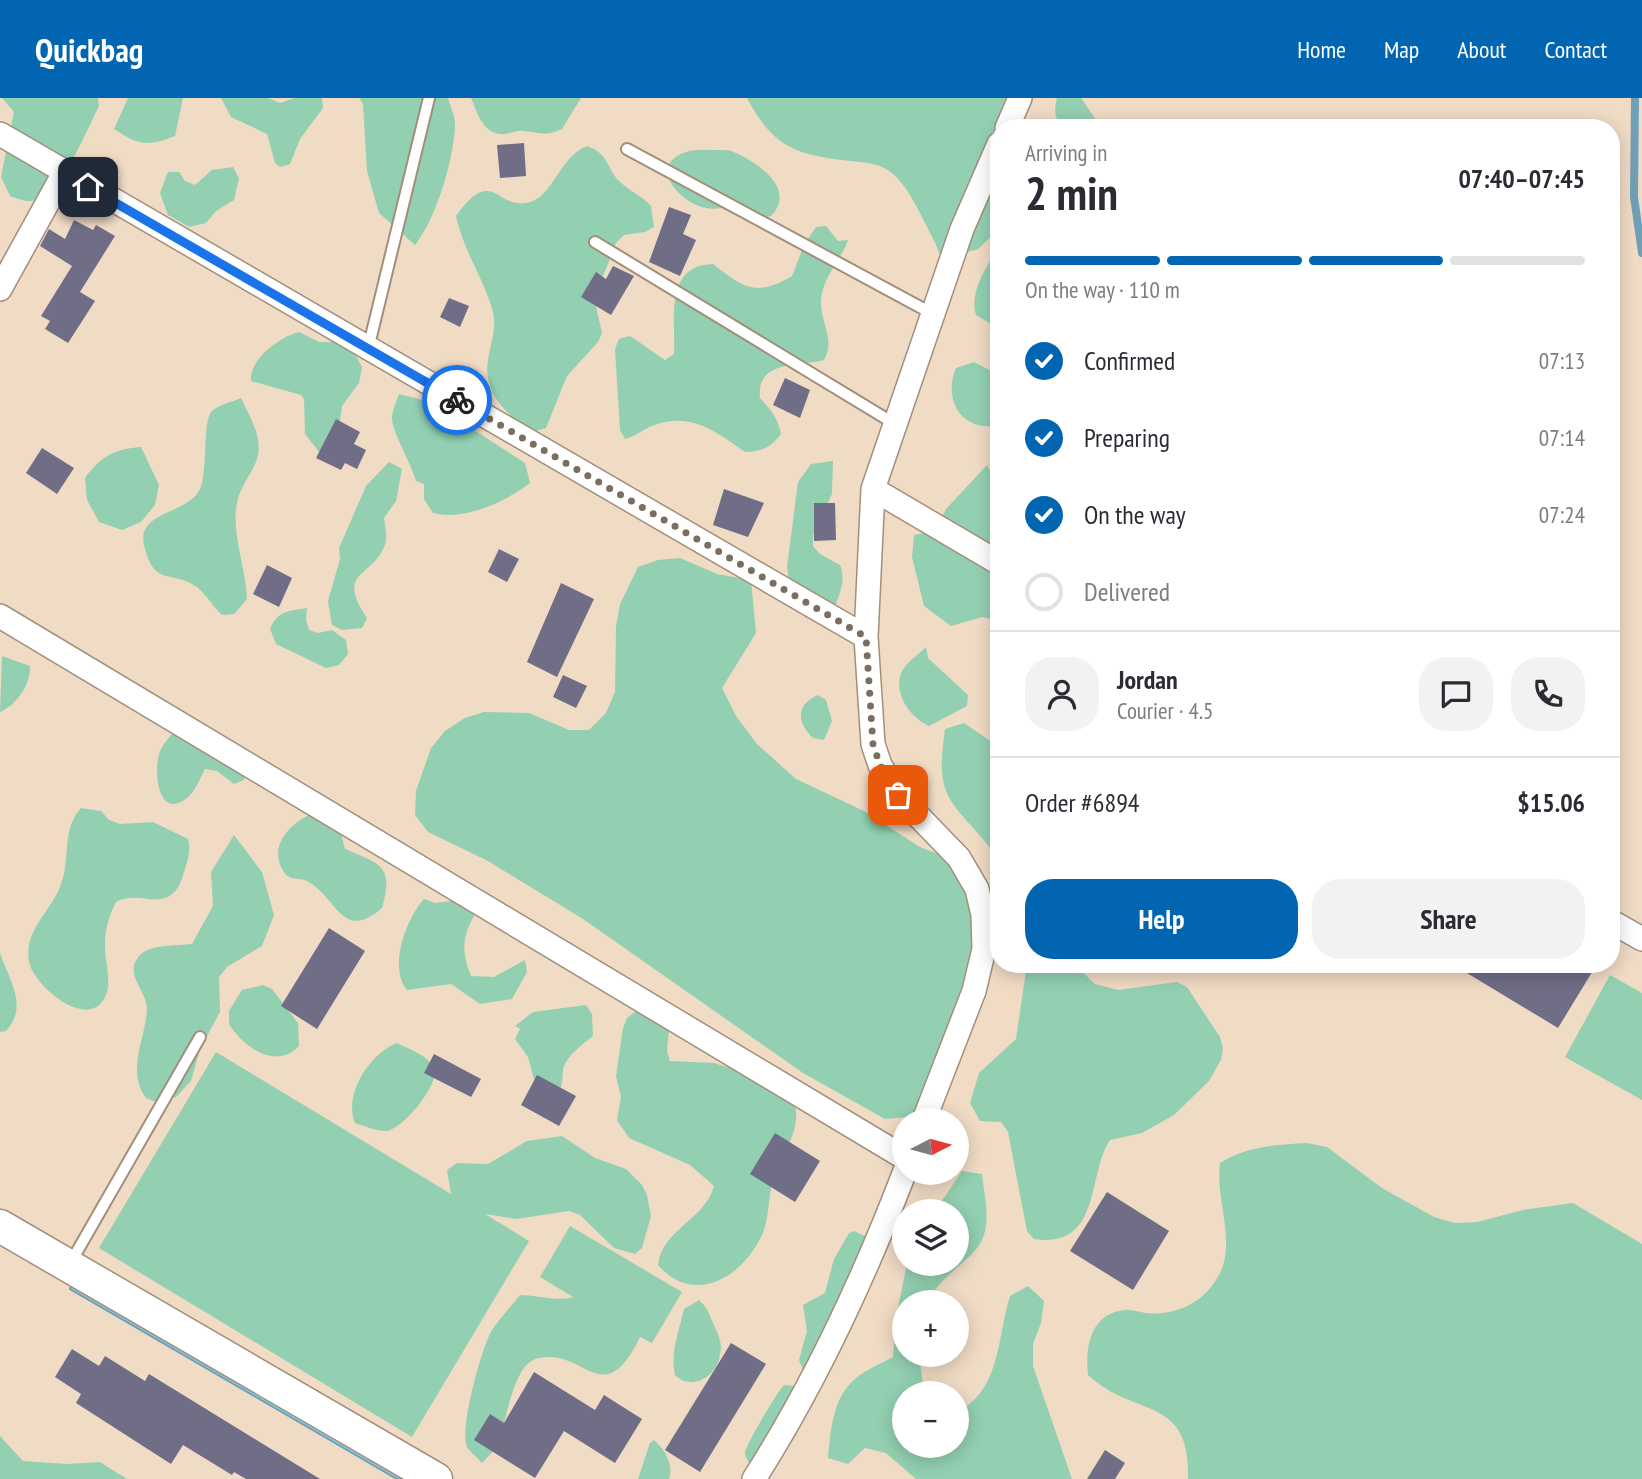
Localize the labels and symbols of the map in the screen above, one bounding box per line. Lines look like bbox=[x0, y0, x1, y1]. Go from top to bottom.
pin bbox=[58, 157, 118, 217]
courier bbox=[422, 365, 492, 435]
pin bbox=[868, 765, 928, 825]
north arrow bbox=[892, 1108, 970, 1185]

